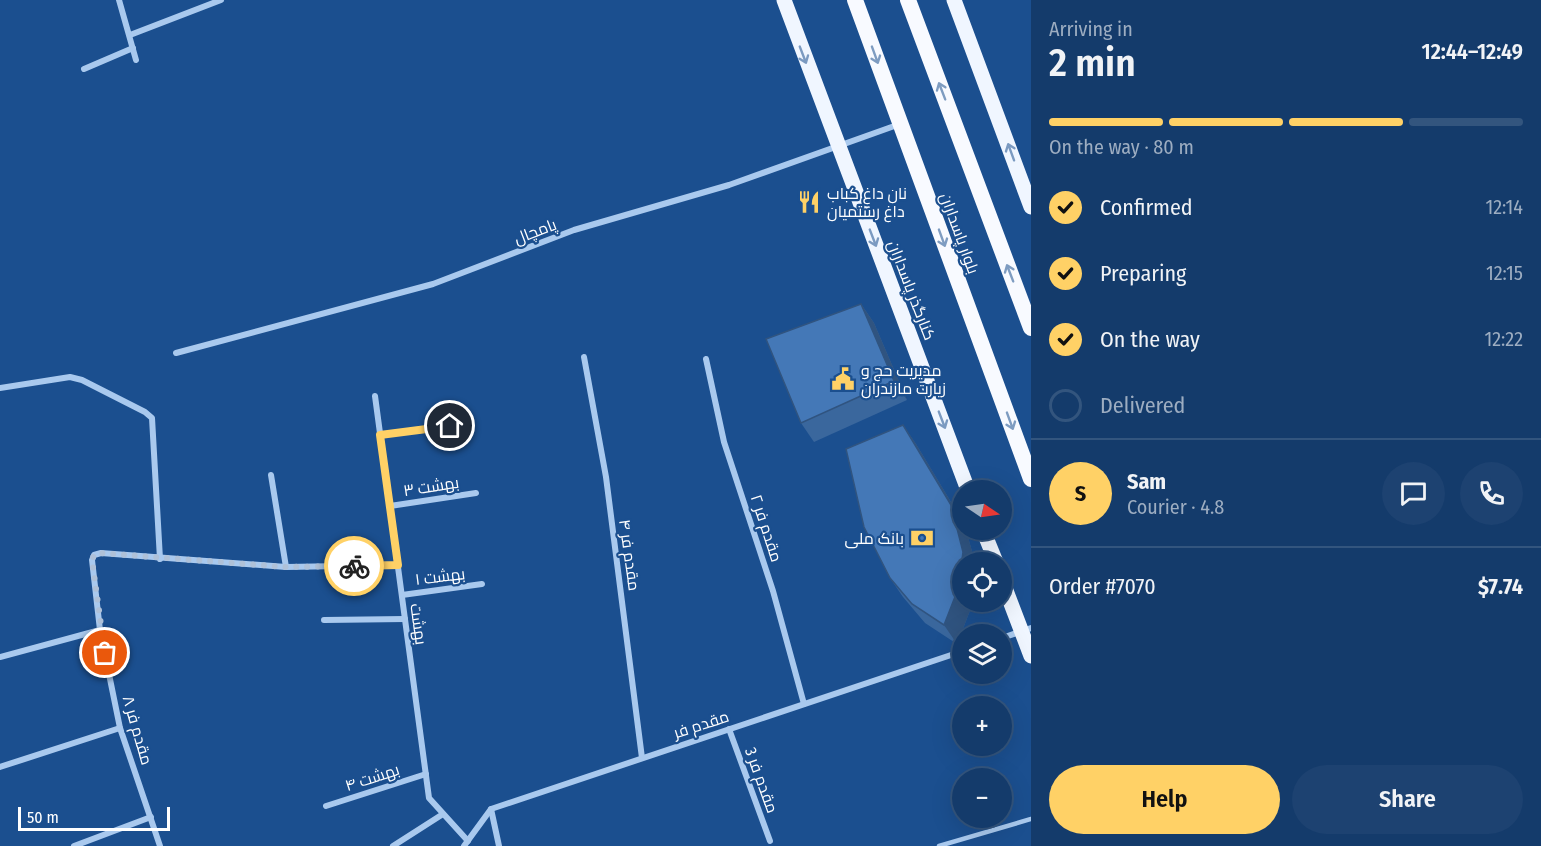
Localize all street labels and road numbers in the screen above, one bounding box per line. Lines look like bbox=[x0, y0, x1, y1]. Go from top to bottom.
street label: بلوار پاسداران bbox=[934, 190, 983, 277]
street label: پامچال bbox=[511, 214, 561, 250]
street label: کنارگذر پاسداران bbox=[882, 238, 939, 343]
street label: بهشت ۳ bbox=[402, 473, 461, 501]
street label: مقدم فر ۲ bbox=[745, 492, 786, 565]
street label: مقدم فر ۴ bbox=[613, 518, 644, 592]
street label: بهشت ۱ bbox=[414, 564, 466, 590]
street label: بهشت bbox=[405, 602, 431, 646]
street label: مقدم فر ۸ bbox=[117, 693, 156, 767]
street label: مقدم فر bbox=[670, 707, 732, 745]
street label: مقدم فر 3 bbox=[739, 745, 782, 816]
street label: بهشت ۴ bbox=[343, 760, 402, 796]

